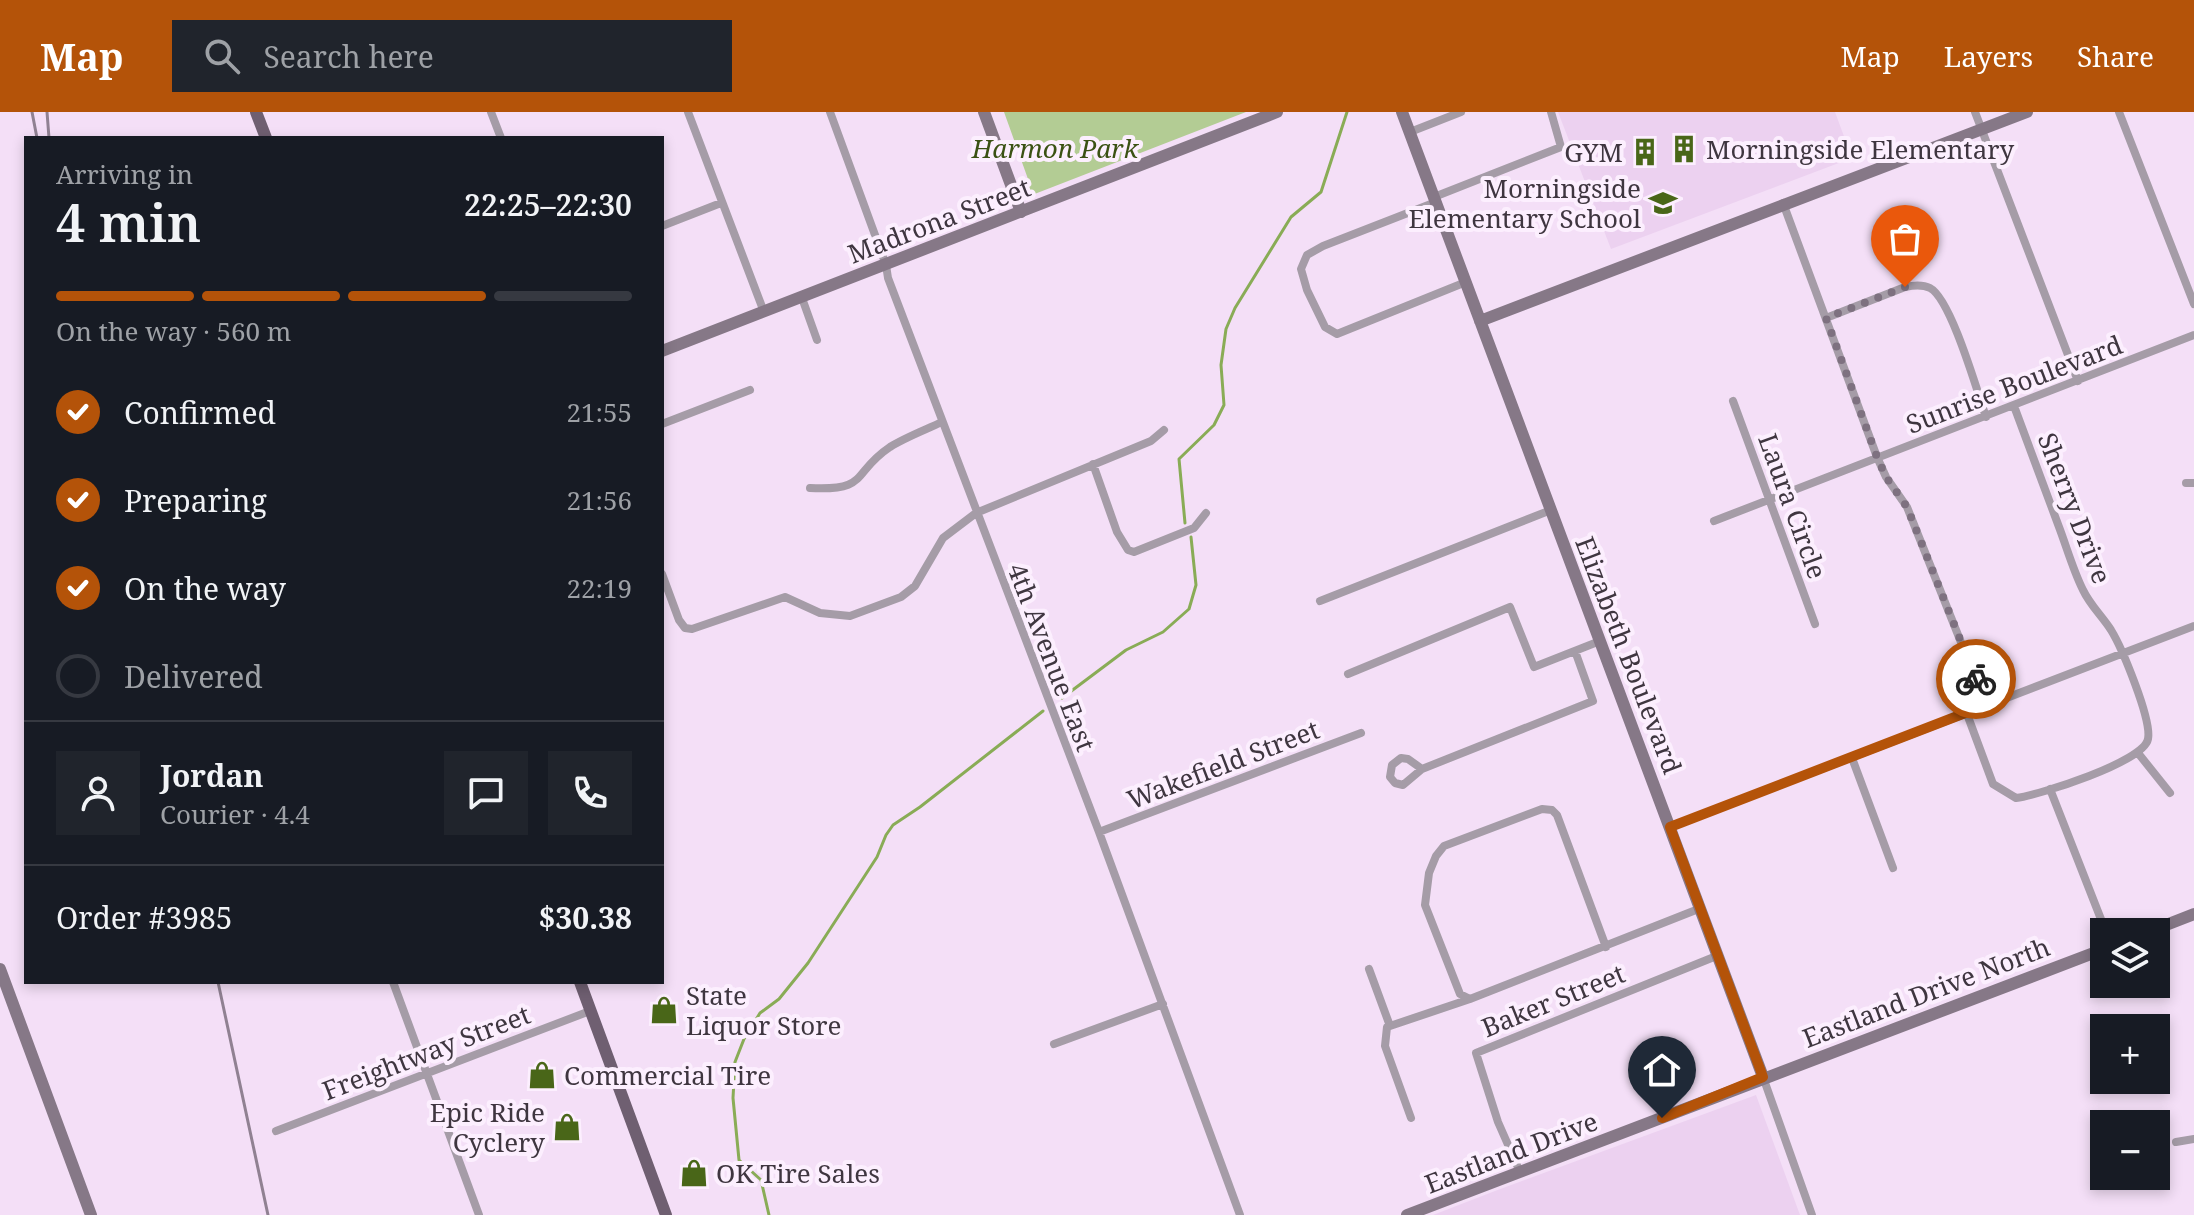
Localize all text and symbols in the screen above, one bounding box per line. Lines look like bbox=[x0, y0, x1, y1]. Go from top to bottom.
search box bbox=[172, 20, 732, 92]
text: Map bbox=[40, 30, 124, 82]
icon: search bbox=[200, 34, 244, 78]
text: Search here bbox=[264, 36, 434, 77]
text: Map bbox=[1841, 37, 1900, 75]
text: Layers bbox=[1944, 37, 2033, 75]
text: Share bbox=[2077, 37, 2154, 75]
park label: Harmon Park bbox=[971, 130, 1139, 166]
place label: Morningside Elementary bbox=[1706, 131, 2015, 167]
place label: GYM bbox=[1564, 134, 1623, 170]
building icon: Morningside Elementary bbox=[1669, 134, 1699, 164]
building icon: GYM bbox=[1630, 137, 1660, 167]
text: Arriving in bbox=[56, 156, 193, 192]
street label: Madrona Street bbox=[842, 169, 1036, 271]
place label: Morningside Elementary School bbox=[1409, 170, 1641, 236]
text: 22:25–22:30 bbox=[464, 184, 632, 225]
text: 4 min bbox=[56, 186, 201, 257]
school or university icon: Morningside Elementary School bbox=[1648, 188, 1678, 218]
pin bbox=[1871, 205, 1939, 287]
icon: bag bbox=[1883, 217, 1927, 261]
text: On the way · 560 m bbox=[56, 313, 291, 349]
street label: Sunrise Boulevard bbox=[1901, 326, 2127, 442]
icon: check bbox=[56, 390, 100, 434]
text: Confirmed bbox=[124, 392, 276, 433]
text: 21:55 bbox=[566, 394, 632, 430]
street label: Sherry Drive bbox=[2030, 427, 2120, 589]
street label: Laura Circle bbox=[1750, 429, 1836, 583]
icon: check bbox=[56, 478, 100, 522]
text: Preparing bbox=[124, 480, 267, 521]
text: 21:56 bbox=[566, 482, 632, 518]
street label: Elizabeth Boulevard bbox=[1567, 531, 1691, 779]
street label: 4th Avenue East bbox=[1000, 558, 1104, 756]
icon: check bbox=[56, 566, 100, 610]
text: On the way bbox=[124, 568, 286, 609]
text: 22:19 bbox=[566, 570, 632, 606]
courier bbox=[1936, 639, 2016, 719]
text: Delivered bbox=[124, 656, 263, 697]
icon: bike bbox=[1954, 657, 1998, 701]
street label: Wakefield Street bbox=[1122, 711, 1324, 817]
button: person bbox=[56, 751, 140, 835]
button: chat bbox=[444, 751, 528, 835]
button: phone bbox=[548, 751, 632, 835]
text: Jordan bbox=[160, 755, 263, 796]
text: Courier · 4.4 bbox=[160, 796, 310, 832]
text: Order #3985 bbox=[56, 897, 233, 938]
text: $30.38 bbox=[538, 897, 632, 938]
map controls bbox=[2090, 918, 2170, 1190]
button: layers bbox=[2090, 918, 2170, 998]
street label: Eastland Drive North bbox=[1797, 928, 2055, 1056]
street label: Baker Street bbox=[1476, 955, 1630, 1045]
place label: State Liquor Store bbox=[686, 977, 841, 1043]
shop icon: State Liquor Store bbox=[649, 995, 679, 1025]
street label: Freightway Street bbox=[317, 996, 535, 1108]
button: + bbox=[2090, 1014, 2170, 1094]
pin bbox=[1628, 1036, 1696, 1118]
icon: home bbox=[1640, 1048, 1684, 1092]
place label: Commercial Tire bbox=[564, 1057, 771, 1093]
shop icon: Commercial Tire bbox=[527, 1060, 557, 1090]
place label: Epic Ride Cyclery bbox=[430, 1094, 545, 1160]
street label: Eastland Drive bbox=[1419, 1103, 1603, 1201]
button: − bbox=[2090, 1110, 2170, 1190]
shop icon: Epic Ride Cyclery bbox=[552, 1112, 582, 1142]
place label: OK Tire Sales bbox=[716, 1155, 880, 1191]
shop icon: OK Tire Sales bbox=[679, 1158, 709, 1188]

